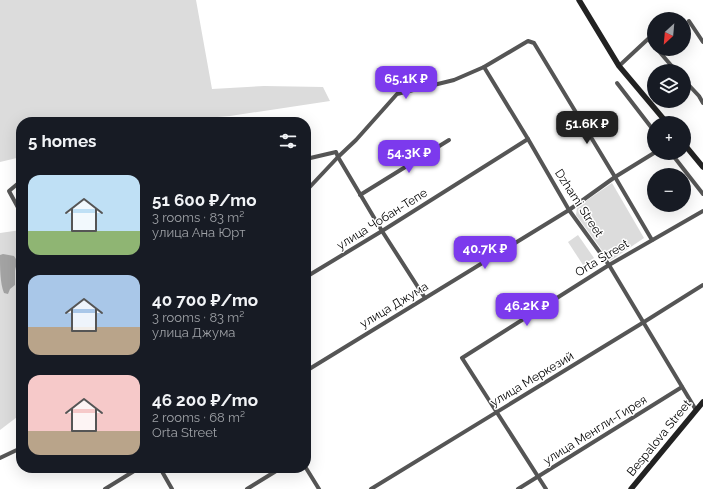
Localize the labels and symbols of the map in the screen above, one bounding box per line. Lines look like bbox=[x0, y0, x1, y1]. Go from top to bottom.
north arrow bbox=[647, 12, 691, 56]
pin: 65.1K ₽ bbox=[369, 66, 443, 100]
pin: 51.6K ₽ bbox=[550, 111, 624, 145]
pin: 54.3K ₽ bbox=[372, 140, 446, 174]
street label: Dzhami Street bbox=[552, 166, 606, 240]
street label: улица Чобан-Тепе bbox=[334, 186, 430, 252]
pin: 40.7K ₽ bbox=[448, 236, 522, 270]
street label: Orta Street bbox=[573, 237, 631, 279]
street label: улица Джума bbox=[357, 279, 431, 331]
pin: 46.2K ₽ bbox=[490, 293, 564, 327]
street label: улица Меркезий bbox=[488, 349, 576, 409]
street label: улица Менгли-Гирея bbox=[541, 392, 649, 468]
street label: Bespalova Street bbox=[624, 397, 694, 479]

